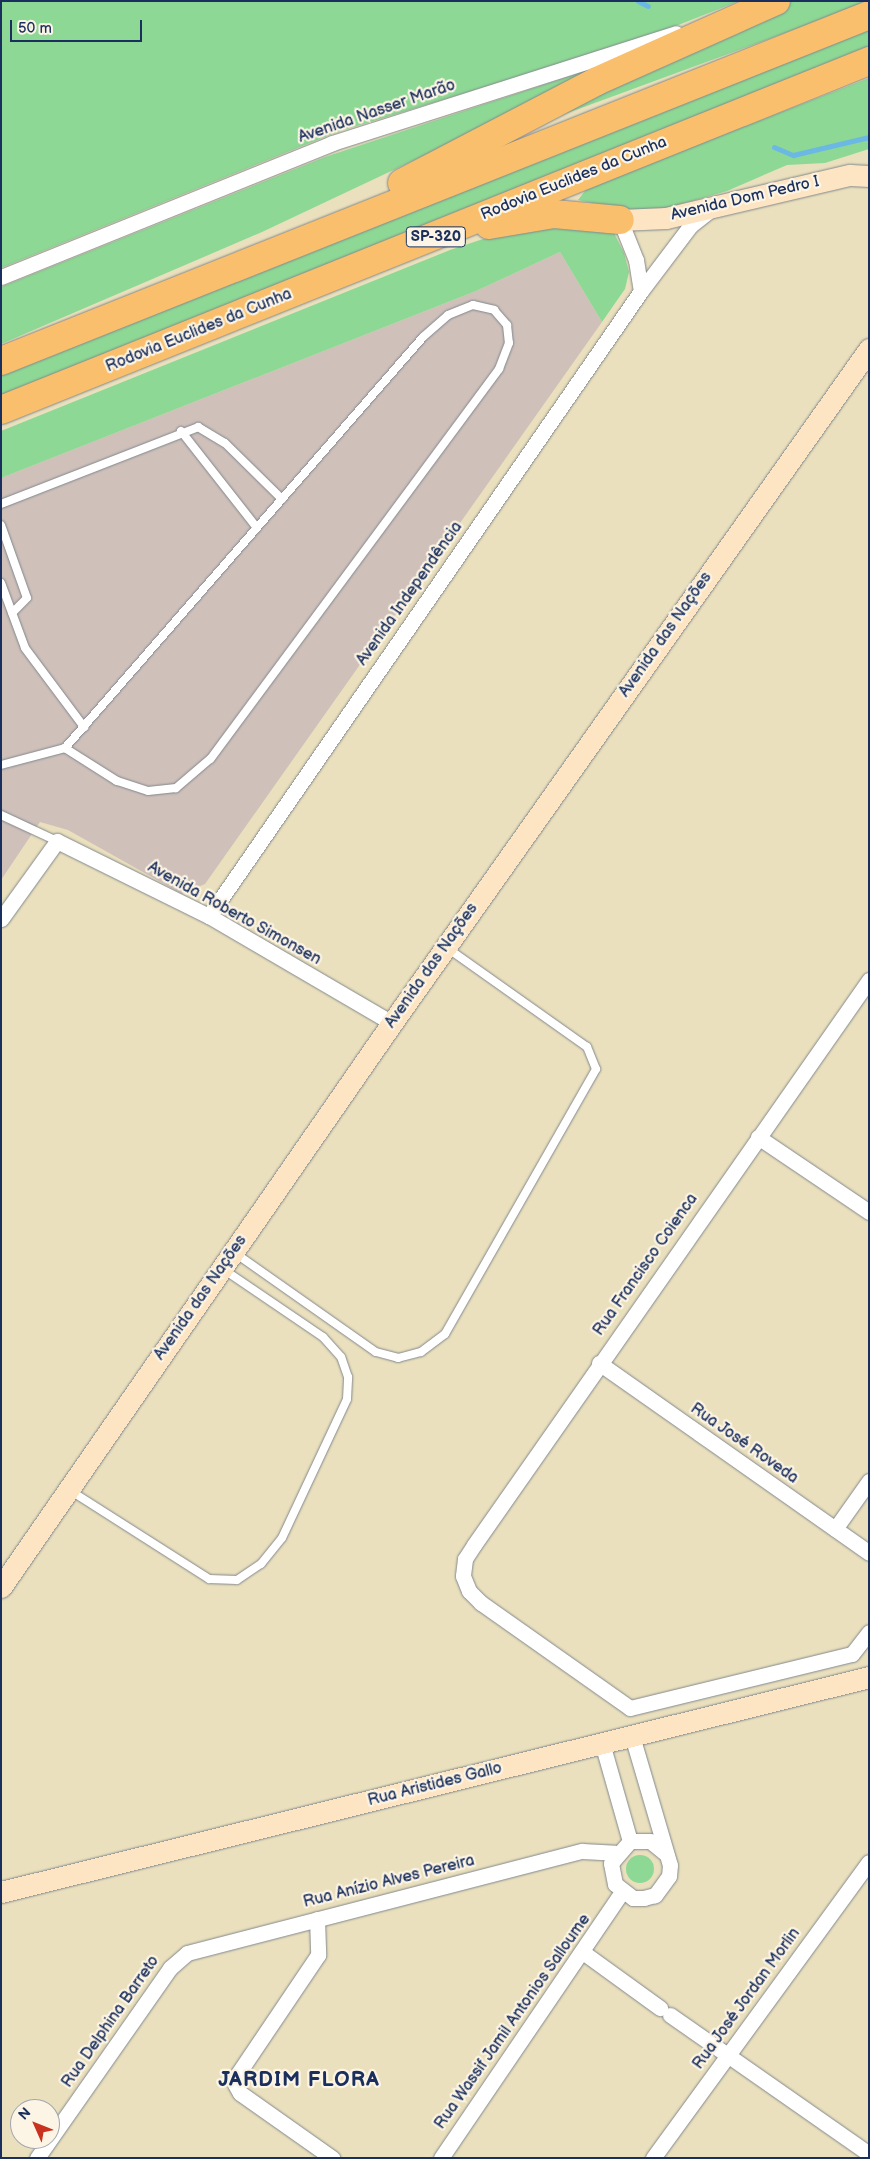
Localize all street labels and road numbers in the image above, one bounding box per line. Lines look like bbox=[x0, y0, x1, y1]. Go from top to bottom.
street label: Avenida Nasser Marão bbox=[296, 76, 458, 148]
street label: Rodovia Euclides da Cunha bbox=[478, 133, 670, 225]
street label: Avenida Dom Pedro I bbox=[669, 173, 821, 225]
road number: SP-320 bbox=[405, 224, 467, 250]
street label: Rodovia Euclides da Cunha bbox=[103, 285, 295, 377]
street label: Avenida Independência bbox=[353, 518, 467, 670]
street label: Avenida das Nações bbox=[616, 569, 716, 701]
street label: Avenida Roberto Simonsen bbox=[144, 858, 324, 970]
street label: Avenida das Nações bbox=[382, 900, 482, 1032]
street label: Rua Francisco Coienca bbox=[590, 1190, 702, 1340]
street label: Avenida das Nações bbox=[151, 1232, 251, 1364]
street label: Rua José Roveda bbox=[686, 1399, 802, 1489]
street label: Rua Aristides Gallo bbox=[366, 1759, 504, 1811]
street label: Rua Anízio Alves Pereira bbox=[301, 1851, 477, 1913]
street label: Rua Wassif Jamil Antonios Salloume bbox=[431, 1910, 595, 2134]
street label: Rua José Jordan Morlin bbox=[689, 1924, 805, 2074]
street label: Rua Delphina Barreto bbox=[58, 1952, 164, 2092]

